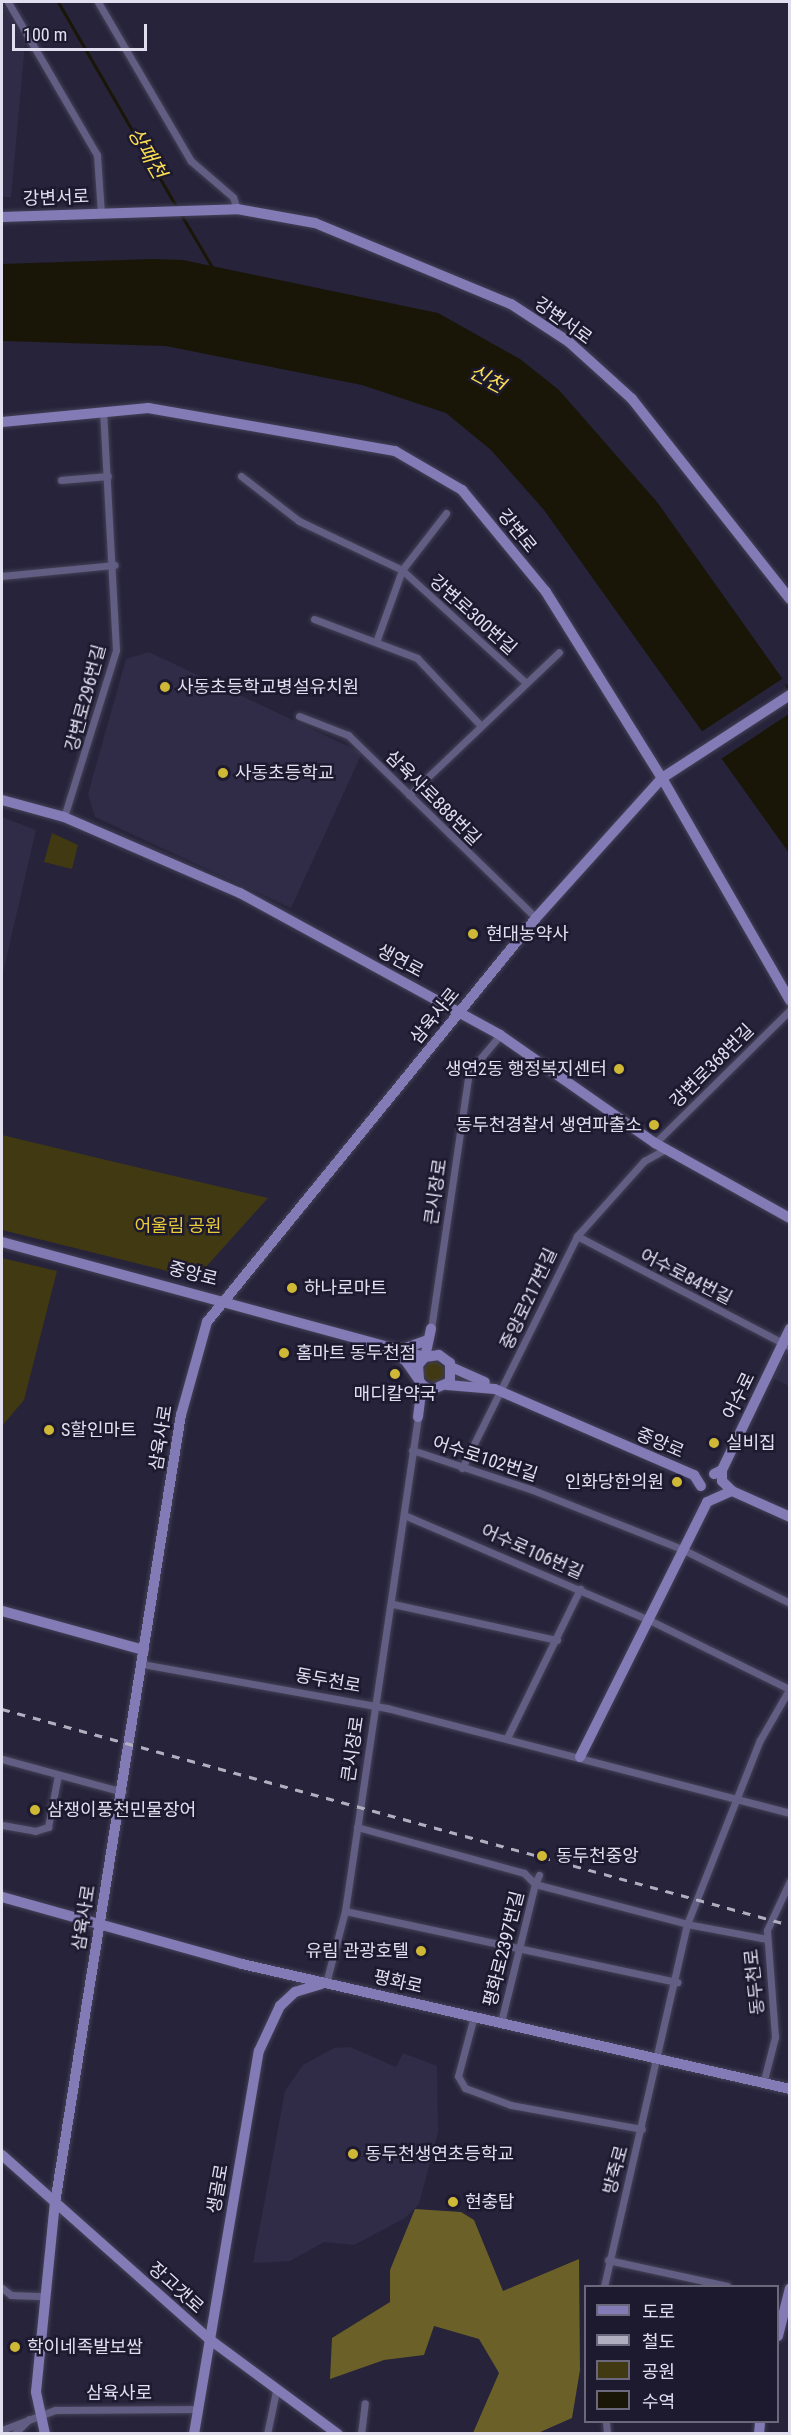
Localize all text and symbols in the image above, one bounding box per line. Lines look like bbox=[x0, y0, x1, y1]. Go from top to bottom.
scale bar bbox=[15, 12, 150, 50]
text: 100 m bbox=[23, 24, 67, 45]
water label: 상패천 bbox=[123, 123, 171, 183]
street label: 강변서로 bbox=[23, 186, 89, 210]
street label: 강변서로 bbox=[530, 293, 596, 349]
water label: 신천 bbox=[465, 360, 509, 398]
street label: 강변로 bbox=[493, 505, 541, 557]
street label: 강변로300번길 bbox=[425, 570, 521, 660]
street label: 강변로296번길 bbox=[61, 642, 111, 754]
place label: 사동초등학교병설유치원 bbox=[177, 676, 359, 698]
marker: 사동초등학교병설유치원 bbox=[158, 680, 172, 694]
street label: 삼육사로888번길 bbox=[381, 746, 485, 850]
place label: 사동초등학교 bbox=[235, 762, 334, 784]
marker: 사동초등학교 bbox=[216, 766, 230, 780]
place label: 현대농약사 bbox=[486, 923, 569, 945]
marker: 현대농약사 bbox=[464, 925, 482, 943]
street label: 생연로 bbox=[373, 940, 427, 982]
street label: 삼육사로 bbox=[406, 983, 464, 1049]
street label: 강변로368번길 bbox=[666, 1020, 758, 1112]
place label: 생연2동 행정복지센터 bbox=[445, 1058, 607, 1080]
marker: 생연2동 행정복지센터 bbox=[612, 1062, 626, 1076]
place label: 동두천경찰서 생연파출소 bbox=[456, 1114, 642, 1136]
marker: 동두천경찰서 생연파출소 bbox=[647, 1118, 661, 1132]
street label: 큰시장로 bbox=[421, 1158, 451, 1226]
park label: 어울림 공원 bbox=[135, 1215, 221, 1237]
street label: 중앙로217번길 bbox=[496, 1245, 562, 1353]
street label: 어수로84번길 bbox=[636, 1245, 736, 1309]
street label: 중앙로 bbox=[166, 1258, 220, 1290]
place label: 하나로마트 bbox=[304, 1277, 387, 1299]
marker: 하나로마트 bbox=[285, 1281, 299, 1295]
place label: 홈마트 동두천점 bbox=[296, 1342, 416, 1364]
marker: 홈마트 동두천점 bbox=[277, 1346, 291, 1360]
marker: 매디칼약국 bbox=[388, 1367, 402, 1381]
street label: 어수로 bbox=[718, 1369, 760, 1423]
place label: 매디칼약국 bbox=[354, 1383, 436, 1405]
street label: 삼육사로 bbox=[145, 1404, 177, 1472]
place label: S할인마트 bbox=[61, 1419, 137, 1441]
marker: S할인마트 bbox=[42, 1423, 56, 1437]
street label: 중앙로 bbox=[633, 1423, 687, 1463]
street label: 어수로102번길 bbox=[430, 1432, 540, 1486]
place label: 실비집 bbox=[726, 1432, 776, 1454]
marker: 실비집 bbox=[707, 1436, 721, 1450]
place label: 인화당한의원 bbox=[565, 1471, 664, 1493]
marker: 인화당한의원 bbox=[668, 1473, 686, 1491]
street label: 어수로106번길 bbox=[478, 1520, 586, 1584]
street label: 동두천로 bbox=[294, 1665, 362, 1697]
street label: 큰시장로 bbox=[338, 1715, 368, 1783]
place label: 삼쟁이풍천민물장어 bbox=[47, 1799, 196, 1821]
marker: 삼쟁이풍천민물장어 bbox=[28, 1803, 42, 1817]
place label: 동두천중앙 bbox=[556, 1845, 639, 1867]
marker: 동두천중앙 bbox=[533, 1847, 551, 1865]
street label: 삼육사로 bbox=[68, 1884, 100, 1952]
street label: 평화로2397번길 bbox=[479, 1889, 529, 2009]
place label: 유림 관광호텔 bbox=[306, 1940, 409, 1962]
marker: 유림 관광호텔 bbox=[414, 1944, 428, 1958]
street label: 동두천로 bbox=[741, 1948, 769, 2016]
street label: 평화로 bbox=[371, 1966, 425, 1998]
place label: 동두천생연초등학교 bbox=[365, 2143, 514, 2165]
street label: 방죽로 bbox=[599, 2143, 633, 2197]
marker: 동두천생연초등학교 bbox=[346, 2147, 360, 2161]
street label: 생골로 bbox=[203, 2163, 233, 2215]
place label: 현충탑 bbox=[465, 2191, 515, 2213]
marker: 현충탑 bbox=[446, 2195, 460, 2209]
street label: 장고갯로 bbox=[144, 2258, 208, 2318]
legend bbox=[584, 2285, 779, 2423]
text: 도로 bbox=[642, 2301, 675, 2322]
text: 철도 bbox=[642, 2331, 675, 2352]
place label: 학이네족발보쌈 bbox=[27, 2336, 143, 2358]
marker: 학이네족발보쌈 bbox=[8, 2340, 22, 2354]
text: 공원 bbox=[642, 2361, 675, 2382]
street label: 삼육사로 bbox=[86, 2382, 152, 2404]
text: 수역 bbox=[642, 2391, 675, 2412]

